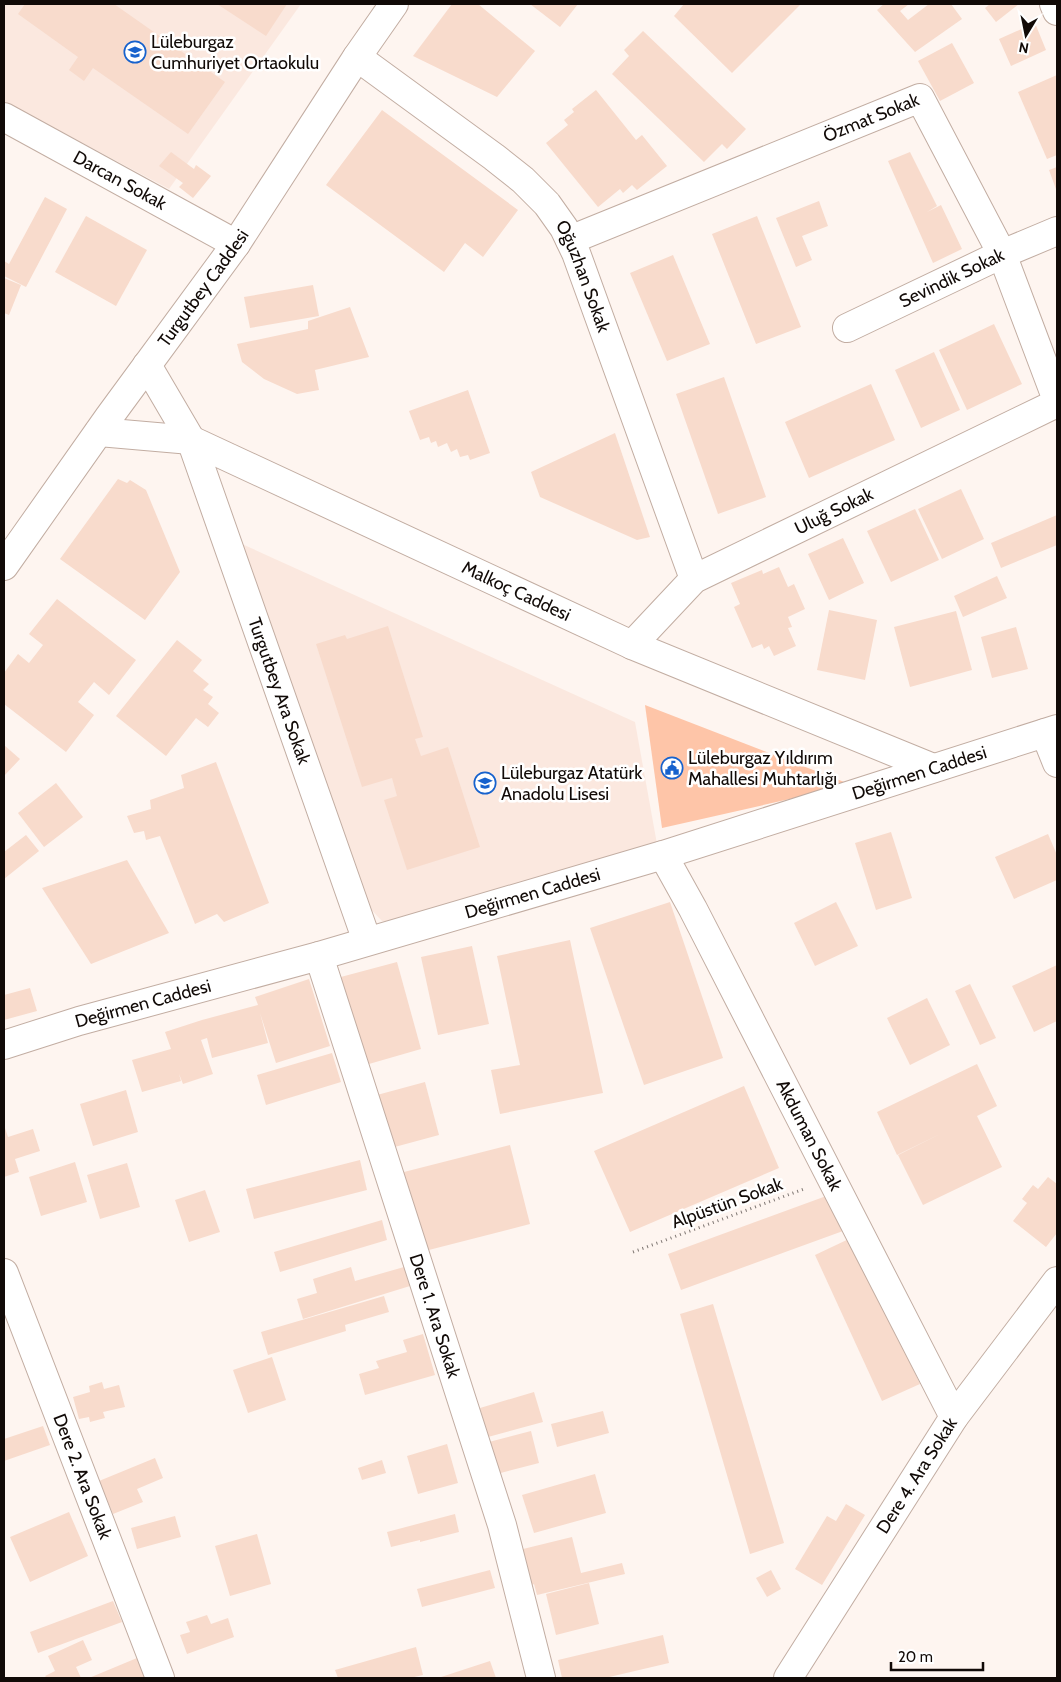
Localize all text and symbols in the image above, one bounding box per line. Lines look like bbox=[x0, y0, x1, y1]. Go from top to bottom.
north arrow bbox=[1001, 10, 1051, 60]
place label: Lüleburgaz Cumhuriyet Ortaokulu bbox=[151, 31, 319, 74]
text: N bbox=[1017, 38, 1030, 58]
school or university icon: Lüleburgaz Cumhuriyet Ortaokulu bbox=[123, 40, 147, 64]
street label: Özmat Sokak bbox=[820, 88, 923, 147]
street label: Darcan Sokak bbox=[69, 146, 171, 215]
street label: Oğuzhan Sokak bbox=[551, 216, 615, 336]
street label: Turgutbey Caddesi bbox=[153, 225, 253, 351]
street label: Sevindik Sokak bbox=[896, 243, 1008, 312]
street label: Uluğ Sokak bbox=[791, 482, 878, 540]
street label: Malkoç Caddesi bbox=[458, 556, 574, 626]
street label: Turgutbey Ara Sokak bbox=[243, 615, 315, 768]
street label: Değirmen Caddesi bbox=[849, 741, 989, 805]
place label: Lüleburgaz Yıldırım Mahallesi Muhtarlığı bbox=[688, 747, 837, 790]
public building icon: Lüleburgaz Yıldırım Mahallesi Muhtarlığı bbox=[660, 756, 684, 780]
place label: Lüleburgaz Atatürk Anadolu Lisesi bbox=[501, 762, 643, 805]
school or university icon: Lüleburgaz Atatürk Anadolu Lisesi bbox=[473, 771, 497, 795]
street label: Değirmen Caddesi bbox=[462, 863, 603, 924]
street label: Değirmen Caddesi bbox=[72, 975, 213, 1033]
street label: Akduman Sokak bbox=[772, 1076, 847, 1195]
street label: Alpüstün Sokak bbox=[668, 1172, 787, 1233]
street label: Dere 1. Ara Sokak bbox=[404, 1251, 465, 1382]
street label: Dere 2. Ara Sokak bbox=[48, 1411, 117, 1543]
street label: Dere 4. Ara Sokak bbox=[872, 1413, 962, 1538]
scale bar bbox=[891, 1640, 984, 1672]
text: 20 m bbox=[898, 1648, 933, 1666]

